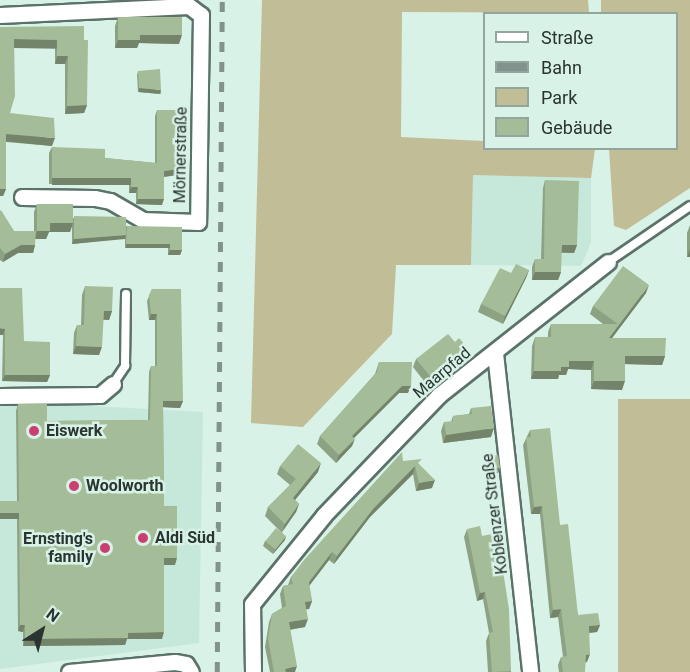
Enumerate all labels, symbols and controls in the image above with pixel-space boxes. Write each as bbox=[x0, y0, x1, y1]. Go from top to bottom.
legend bbox=[483, 12, 678, 150]
text: Straße bbox=[541, 27, 593, 48]
text: Bahn bbox=[541, 57, 582, 78]
text: Park bbox=[541, 87, 577, 108]
street label: Mörnerstraße bbox=[171, 107, 191, 203]
text: Gebäude bbox=[541, 117, 612, 138]
street label: Maarpfad bbox=[409, 343, 475, 403]
place label: Eiswerk bbox=[46, 421, 102, 441]
marker: Eiswerk bbox=[27, 424, 41, 438]
street label: Koblenzer Straße bbox=[478, 453, 512, 575]
place label: Woolworth bbox=[86, 476, 163, 496]
marker: Woolworth bbox=[67, 479, 81, 493]
place label: Aldi Süd bbox=[155, 528, 215, 548]
place label: Ernsting's family bbox=[23, 529, 93, 567]
marker: Aldi Süd bbox=[136, 531, 150, 545]
marker: Ernsting's family bbox=[98, 541, 112, 555]
north arrow bbox=[12, 600, 72, 660]
text: N bbox=[43, 604, 63, 626]

